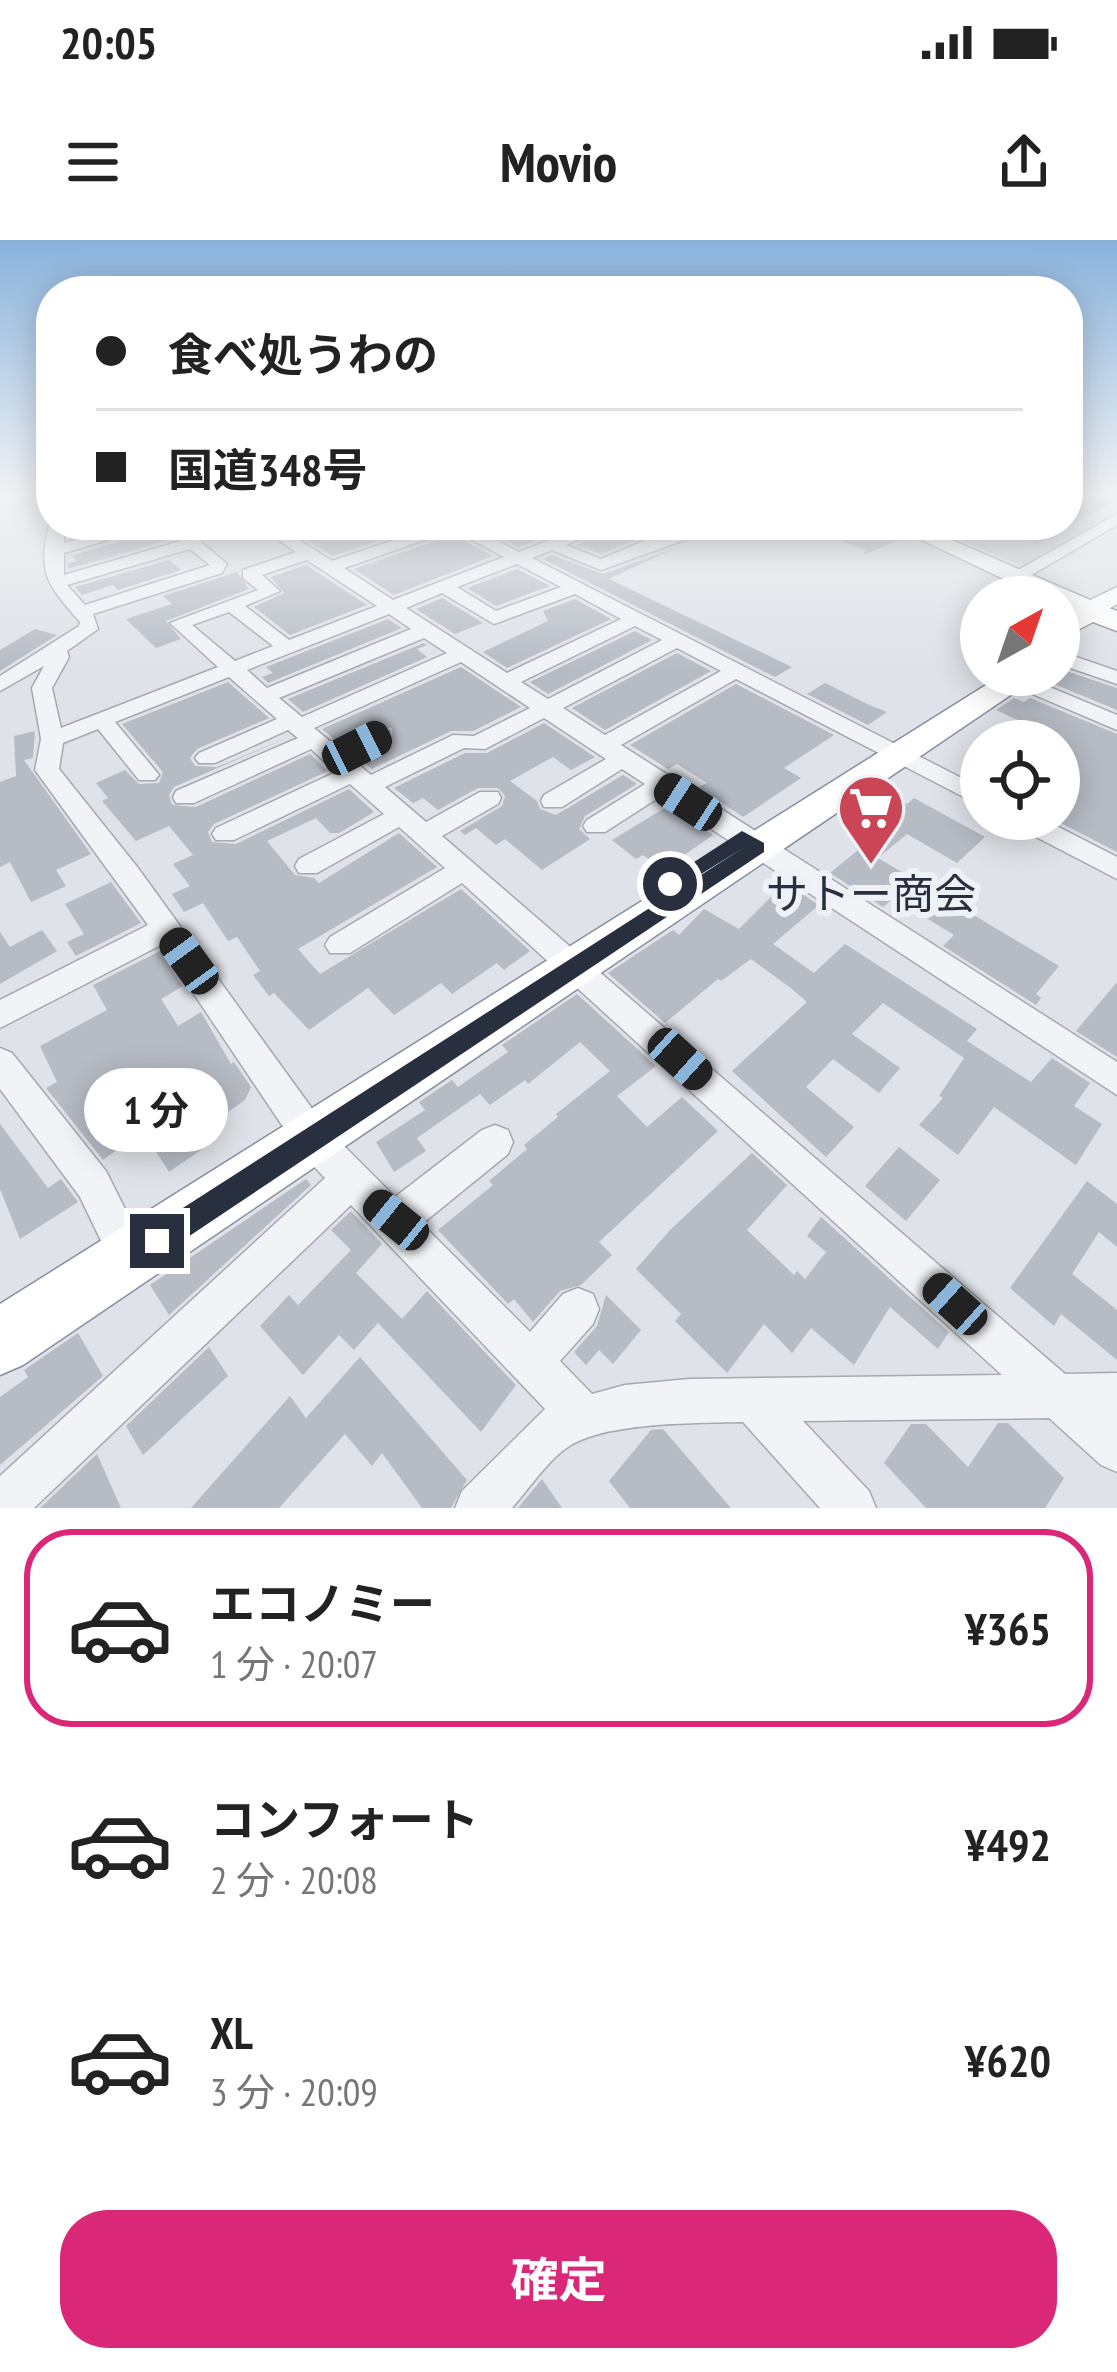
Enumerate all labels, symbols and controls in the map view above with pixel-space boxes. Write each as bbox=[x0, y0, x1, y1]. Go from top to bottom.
text: 20:05 bbox=[60, 13, 157, 71]
text: Movio bbox=[500, 127, 617, 197]
icon: menu bbox=[60, 129, 126, 195]
icon: share bbox=[991, 129, 1057, 195]
text: 食べ処うわの bbox=[168, 325, 438, 383]
text: 国道348号 bbox=[168, 440, 368, 498]
north arrow bbox=[960, 576, 1080, 696]
map controls bbox=[960, 576, 1080, 840]
car bbox=[317, 716, 397, 780]
button: locate bbox=[960, 720, 1080, 840]
car bbox=[648, 767, 728, 837]
supermarket icon: サトー商会 bbox=[836, 773, 906, 867]
route start bbox=[643, 857, 697, 911]
place label: サトー商会 bbox=[766, 866, 976, 921]
car bbox=[153, 921, 225, 1001]
car bbox=[641, 1022, 719, 1096]
callout: 1 分 bbox=[85, 1067, 229, 1151]
text: 1 分 bbox=[123, 1084, 189, 1135]
car bbox=[357, 1183, 435, 1257]
route end bbox=[130, 1214, 184, 1268]
car bbox=[916, 1267, 994, 1341]
icon: car bbox=[66, 1574, 174, 1682]
text: エコノミー bbox=[210, 1574, 435, 1632]
text: ¥365 bbox=[965, 1599, 1051, 1657]
text: 1 分 · 20:07 bbox=[210, 1638, 378, 1689]
icon: car bbox=[66, 1790, 174, 1898]
text: コンフォート bbox=[210, 1790, 479, 1848]
text: ¥492 bbox=[965, 1815, 1051, 1873]
text: 2 分 · 20:08 bbox=[210, 1854, 378, 1905]
text: XL bbox=[210, 2003, 253, 2061]
icon: car bbox=[66, 2006, 174, 2114]
text: ¥620 bbox=[965, 2031, 1051, 2089]
text: 3 分 · 20:09 bbox=[210, 2066, 378, 2117]
button: 確定 bbox=[60, 2210, 1057, 2348]

